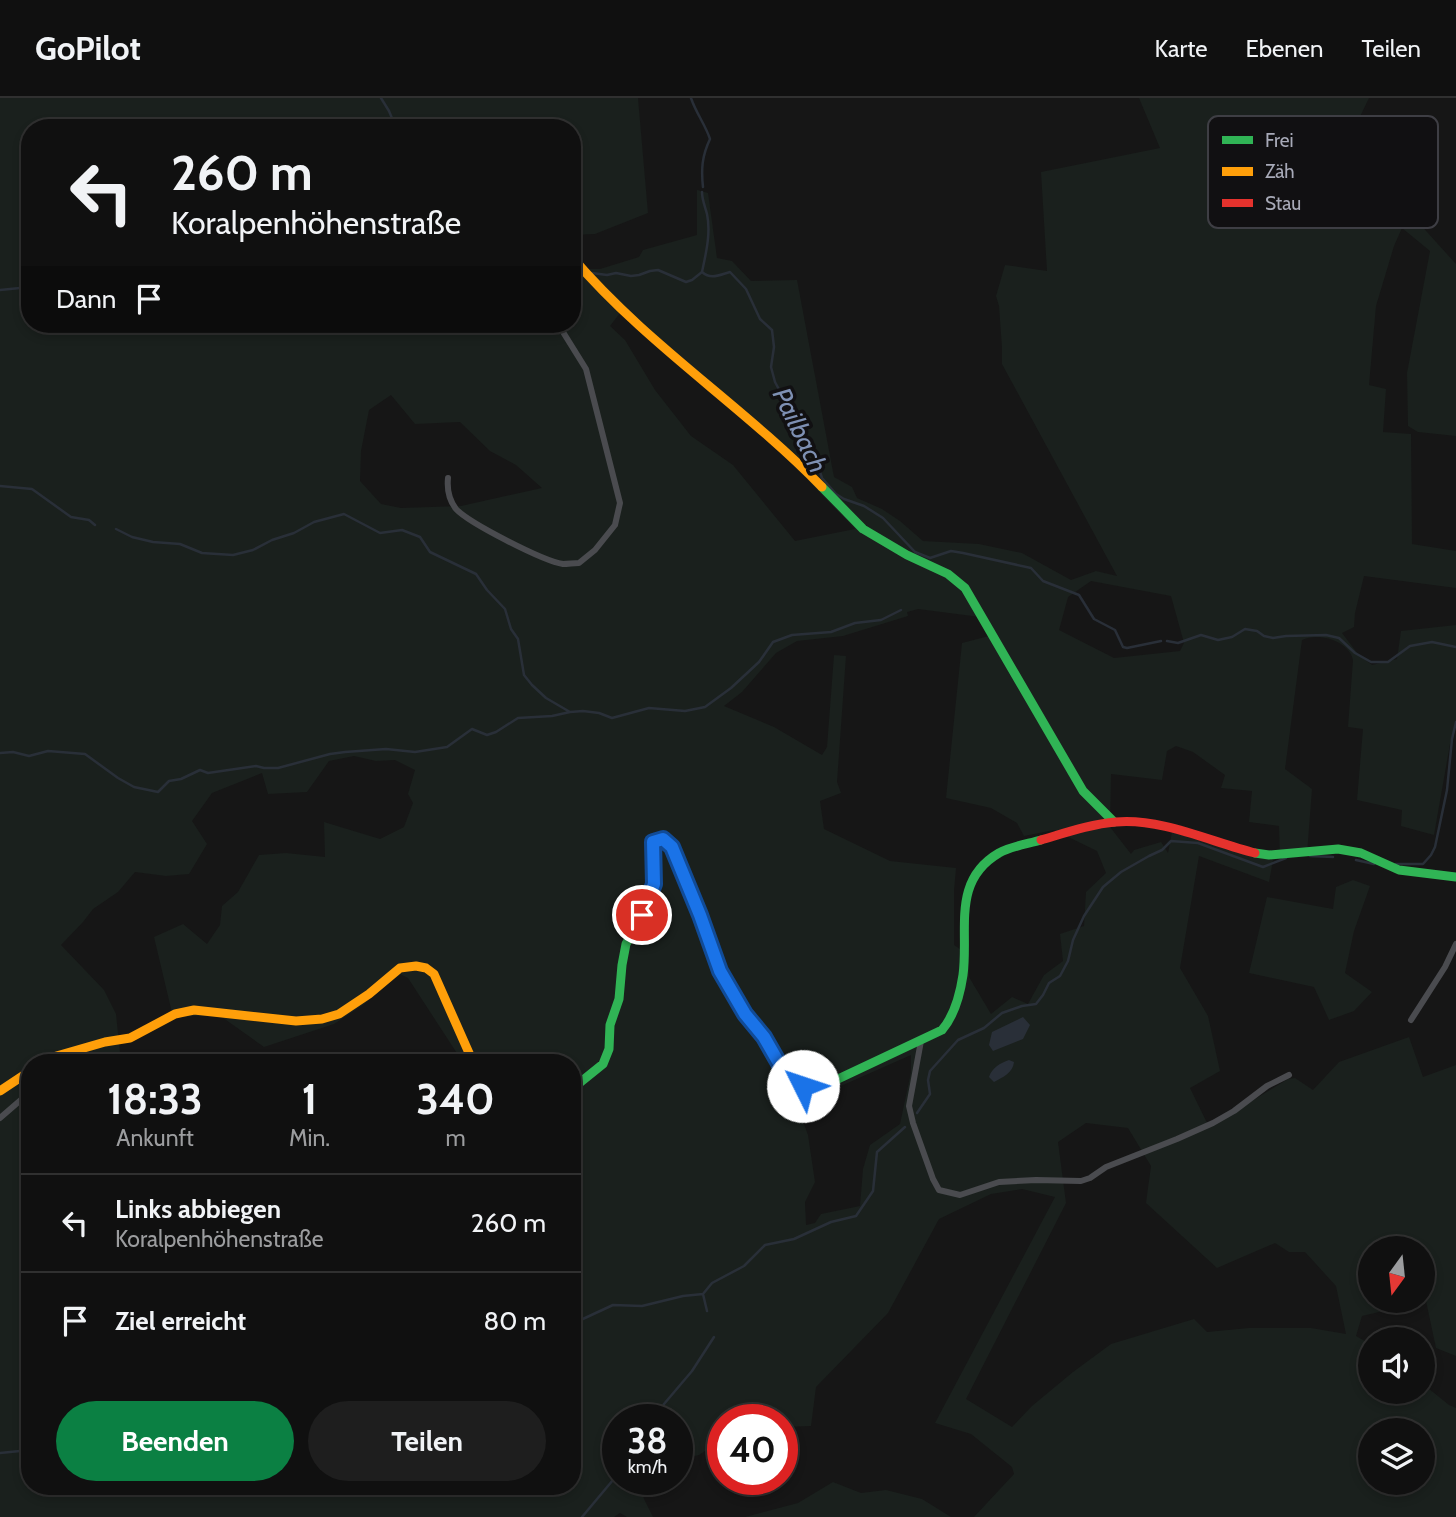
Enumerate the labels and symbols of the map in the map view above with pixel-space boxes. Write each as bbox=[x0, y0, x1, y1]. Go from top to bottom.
legend bbox=[1208, 116, 1438, 228]
text: Frei bbox=[1265, 129, 1294, 152]
text: Zäh bbox=[1265, 160, 1295, 183]
text: Stau bbox=[1265, 192, 1301, 215]
water label: Pailbach bbox=[766, 382, 834, 478]
pin bbox=[612, 885, 672, 945]
position arrow bbox=[766, 1049, 840, 1123]
north arrow bbox=[1358, 1236, 1435, 1312]
speed limit sign: 40 bbox=[707, 1404, 798, 1495]

